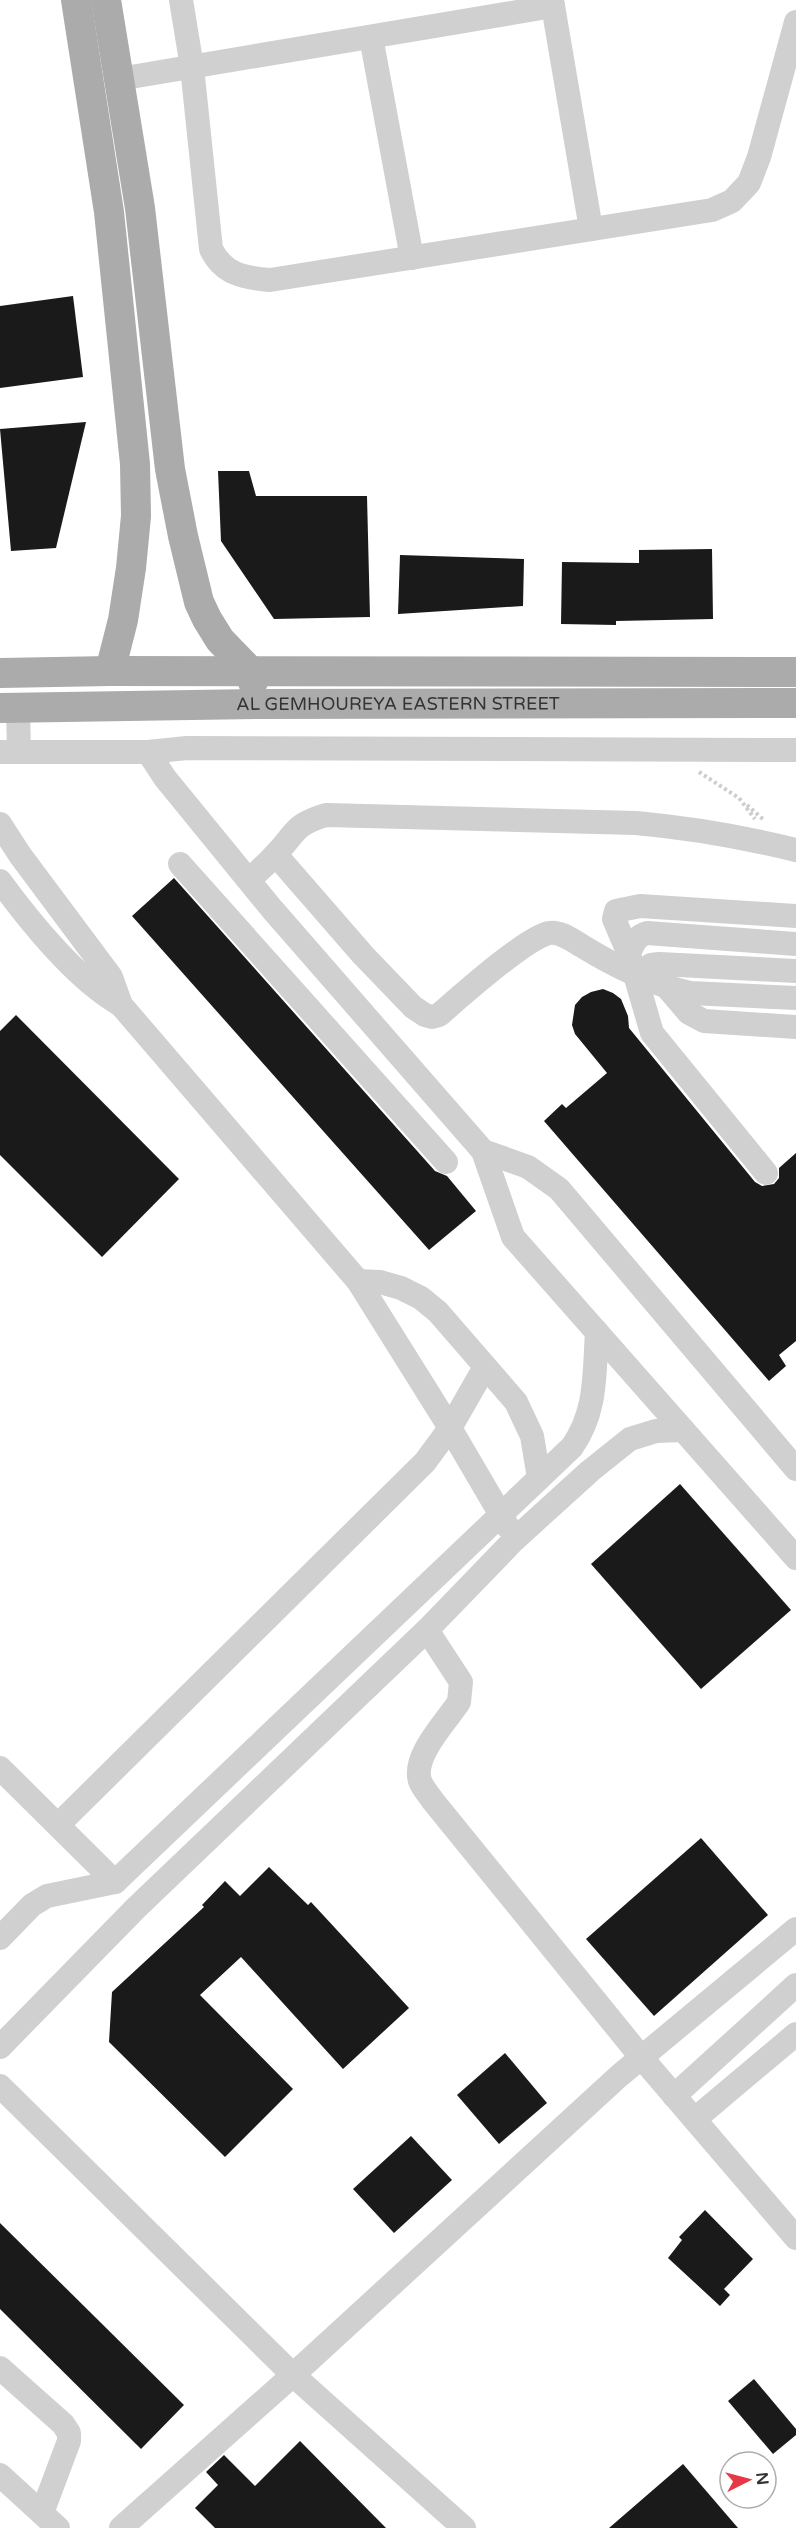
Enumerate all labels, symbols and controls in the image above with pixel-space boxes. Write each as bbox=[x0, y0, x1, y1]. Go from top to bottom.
street label: AL GEMHOUREYA EASTERN STREET bbox=[236, 692, 560, 715]
north arrow bbox=[718, 2450, 778, 2510]
text: N bbox=[751, 2471, 773, 2486]

